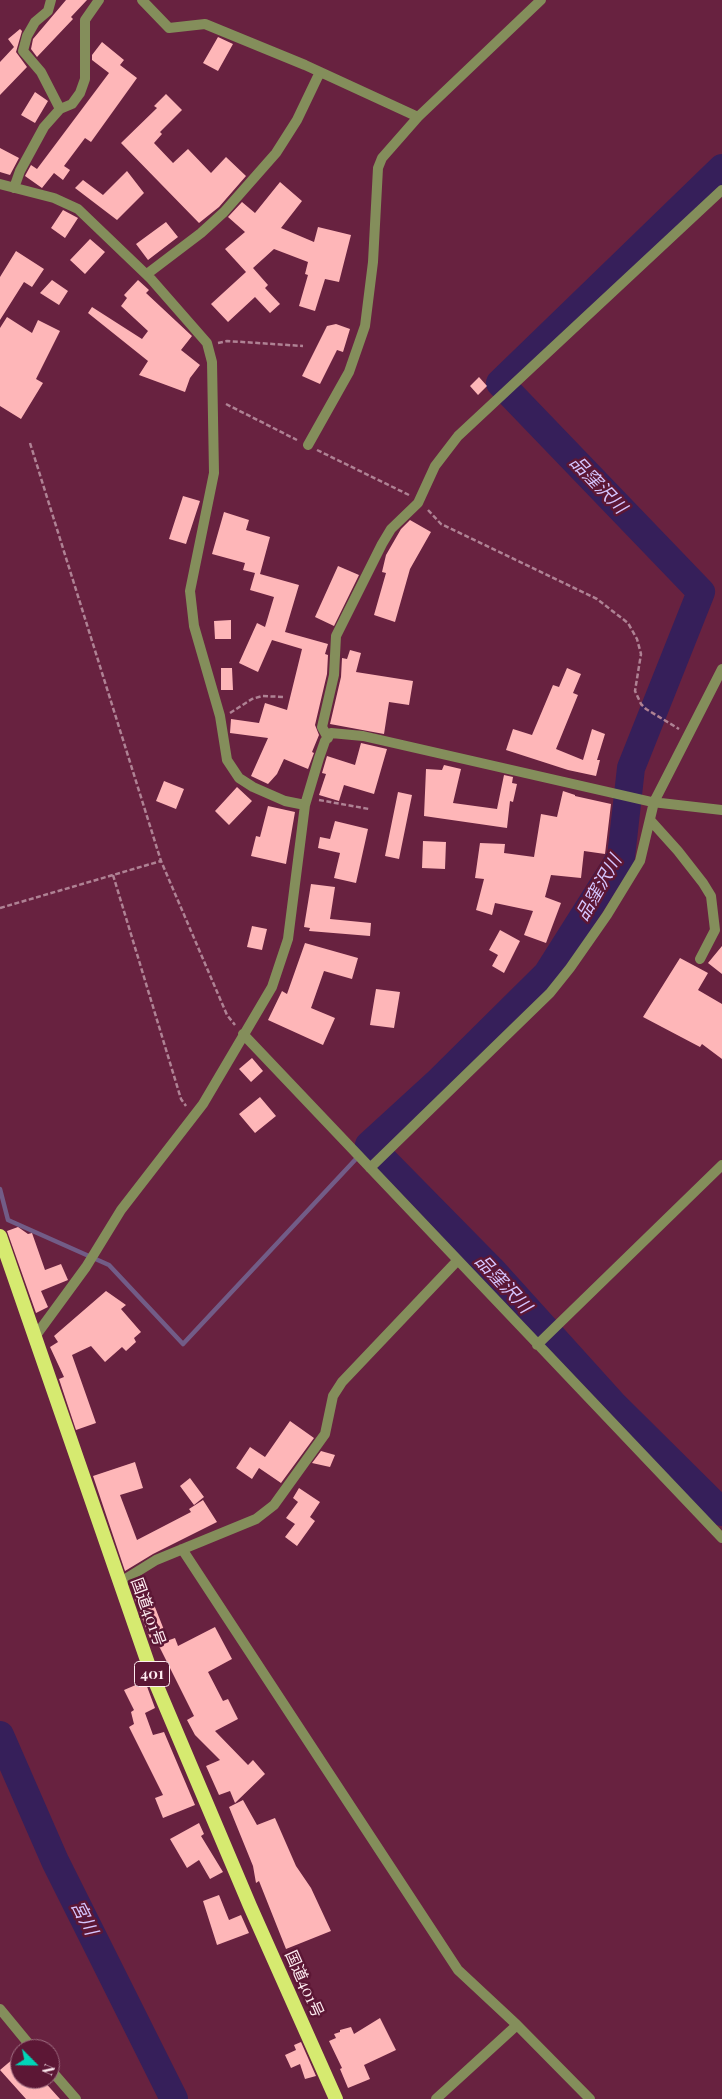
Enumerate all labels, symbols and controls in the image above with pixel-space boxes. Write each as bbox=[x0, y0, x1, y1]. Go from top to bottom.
water label: 品窪沢川 bbox=[565, 452, 631, 518]
water label: 品窪沢川 bbox=[572, 851, 626, 925]
water label: 品窪沢川 bbox=[471, 1250, 535, 1318]
street label: 国道401号 bbox=[127, 1575, 169, 1649]
road number: 401 bbox=[134, 1662, 170, 1686]
water label: 宮川 bbox=[66, 1897, 102, 1939]
street label: 国道401号 bbox=[281, 1947, 327, 2021]
north arrow bbox=[10, 2039, 60, 2089]
text: N bbox=[38, 2061, 59, 2078]

